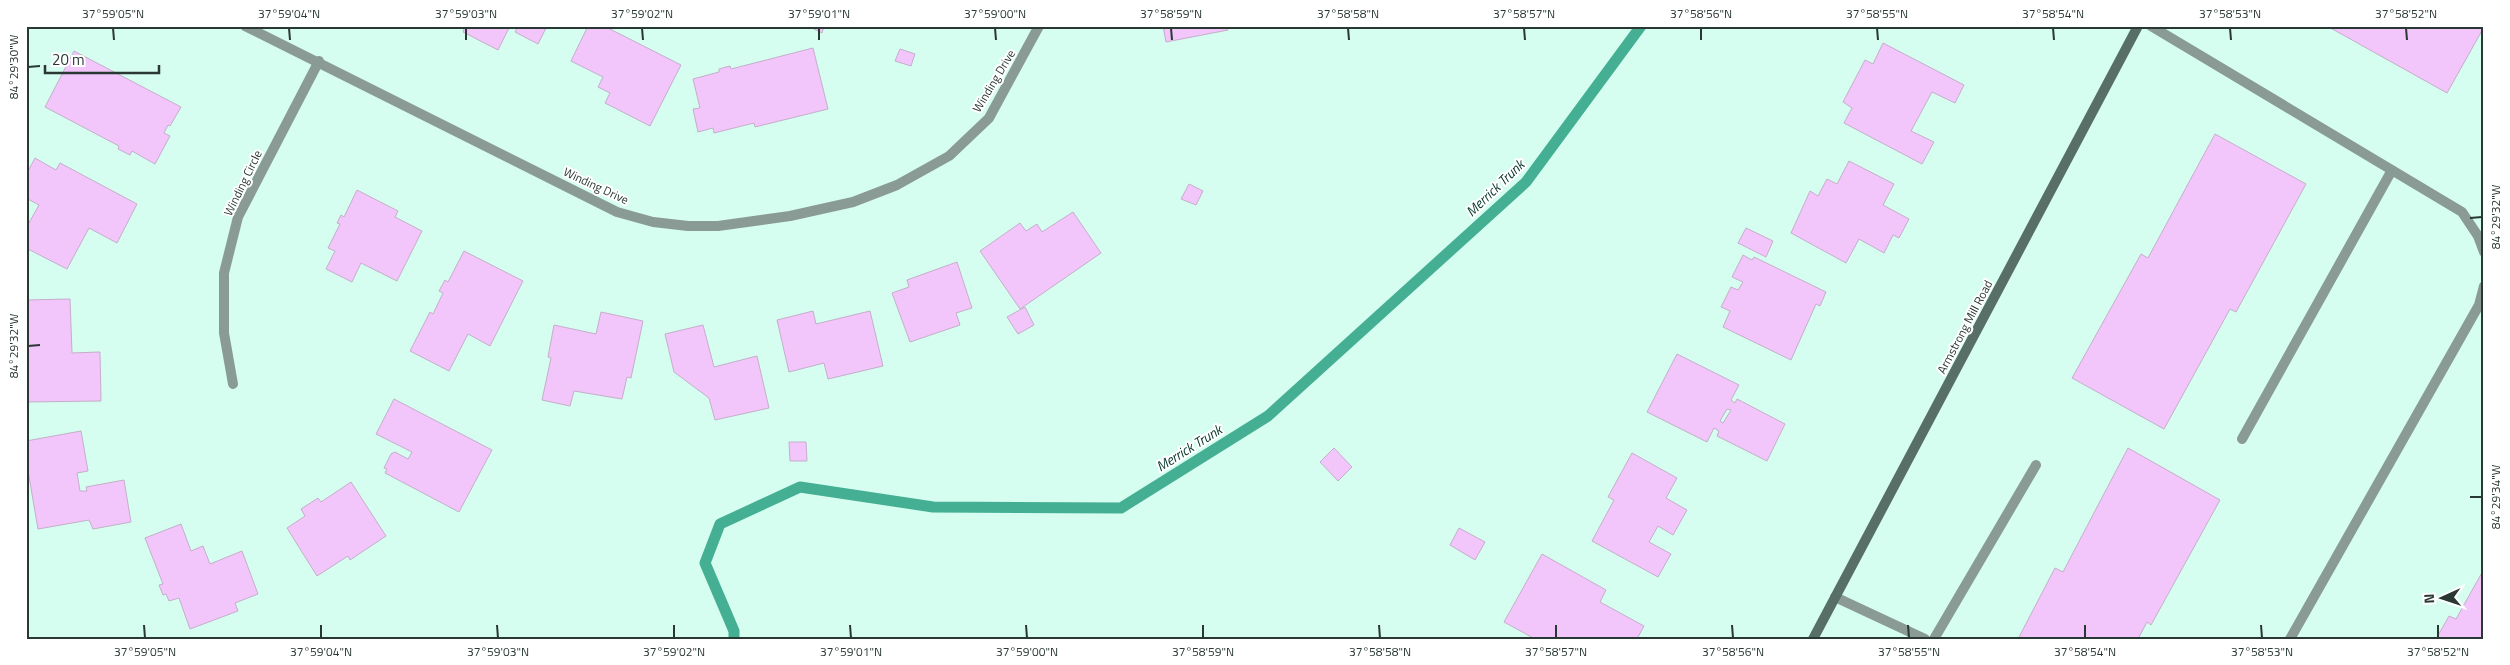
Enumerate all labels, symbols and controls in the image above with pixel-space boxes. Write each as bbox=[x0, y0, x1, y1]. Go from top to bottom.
text: 37°59'05"N bbox=[82, 4, 144, 23]
text: 37°59'04"N bbox=[258, 4, 320, 23]
text: 37°59'03"N bbox=[435, 4, 497, 23]
text: 37°59'02"N bbox=[611, 4, 673, 23]
text: 37°59'01"N bbox=[788, 4, 850, 23]
text: 37°59'00"N bbox=[964, 4, 1026, 23]
text: 37°58'59"N bbox=[1140, 4, 1202, 23]
text: 37°58'58"N bbox=[1317, 4, 1379, 23]
text: 37°58'57"N bbox=[1493, 4, 1555, 23]
text: 37°58'56"N bbox=[1670, 4, 1732, 23]
text: 37°58'55"N bbox=[1846, 4, 1908, 23]
text: 37°58'54"N bbox=[2022, 4, 2084, 23]
text: 37°58'53"N bbox=[2199, 4, 2261, 23]
text: 37°58'52"N bbox=[2375, 4, 2437, 23]
text: 84°29'30"W bbox=[4, 34, 23, 99]
scale bar bbox=[45, 42, 159, 74]
street label: Winding Drive bbox=[967, 46, 1020, 116]
text: 20 m bbox=[52, 48, 85, 71]
street label: Winding Circle bbox=[218, 147, 267, 219]
water label: Merrick Trunk bbox=[1461, 153, 1530, 221]
street label: Winding Drive bbox=[560, 162, 632, 209]
text: 84°29'32"W bbox=[2486, 184, 2505, 249]
street label: Armstrong Mill Road bbox=[1932, 277, 1997, 377]
text: 84°29'32"W bbox=[4, 313, 23, 378]
water label: Merrick Trunk bbox=[1152, 418, 1227, 476]
text: 84°29'34"W bbox=[2486, 464, 2505, 529]
north arrow bbox=[2418, 572, 2468, 622]
text: N bbox=[2418, 593, 2439, 604]
text: 37°59'05"N bbox=[114, 642, 176, 661]
text: 37°59'04"N bbox=[290, 642, 352, 661]
text: 37°59'03"N bbox=[467, 642, 529, 661]
text: 37°59'02"N bbox=[643, 642, 705, 661]
text: 37°59'01"N bbox=[820, 642, 882, 661]
text: 37°59'00"N bbox=[996, 642, 1058, 661]
text: 37°58'59"N bbox=[1172, 642, 1234, 661]
text: 37°58'58"N bbox=[1349, 642, 1411, 661]
text: 37°58'57"N bbox=[1525, 642, 1587, 661]
text: 37°58'56"N bbox=[1702, 642, 1764, 661]
text: 37°58'55"N bbox=[1878, 642, 1940, 661]
text: 37°58'54"N bbox=[2054, 642, 2116, 661]
text: 37°58'53"N bbox=[2231, 642, 2293, 661]
text: 37°58'52"N bbox=[2407, 642, 2469, 661]

